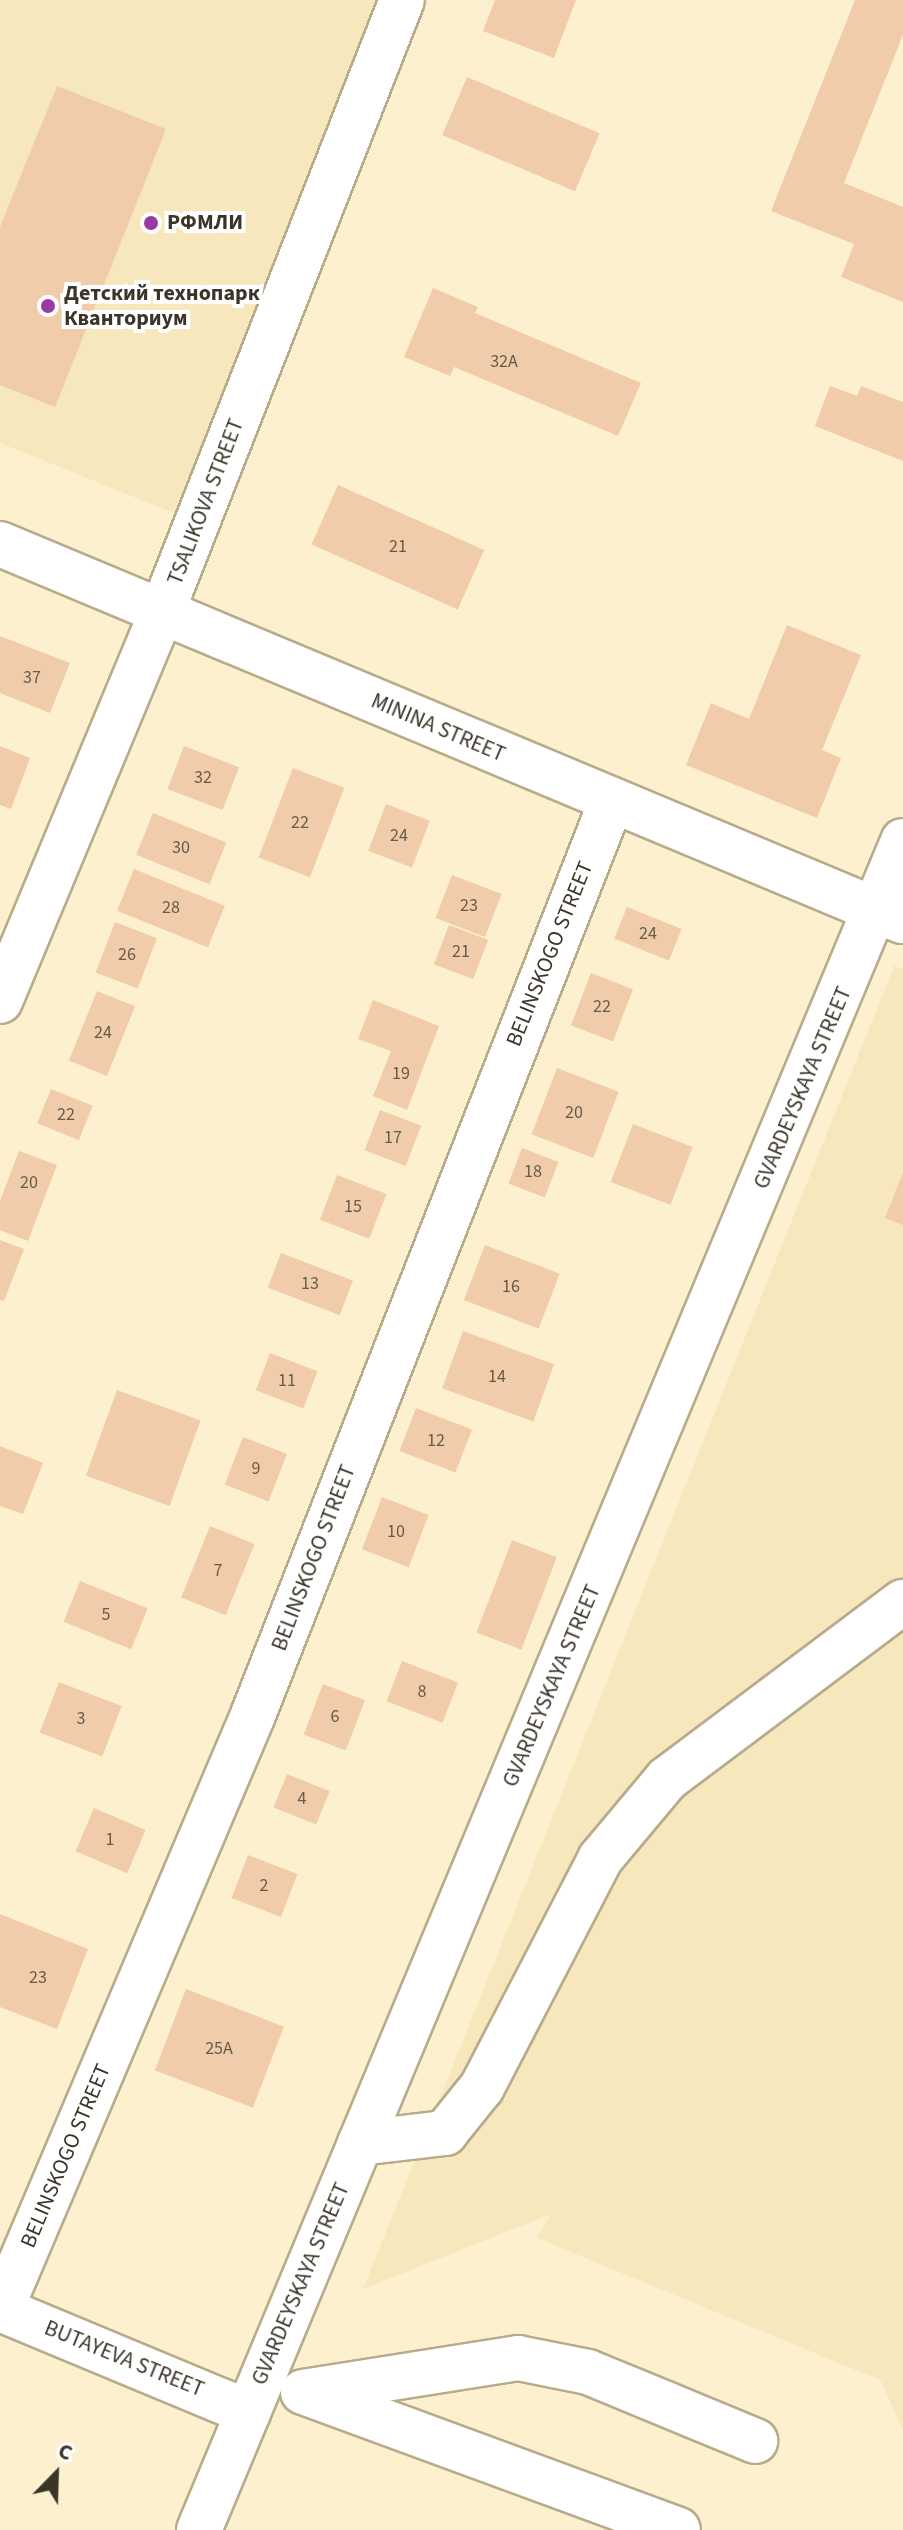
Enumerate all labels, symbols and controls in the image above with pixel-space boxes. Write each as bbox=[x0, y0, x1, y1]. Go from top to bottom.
place label: РФМЛИ bbox=[167, 210, 243, 236]
marker: РФМЛИ bbox=[142, 214, 160, 232]
place label: Детский технопарк Кванториум bbox=[64, 280, 260, 332]
marker: Детский технопарк Кванториум bbox=[39, 297, 57, 315]
house number: 32А bbox=[490, 351, 518, 373]
street label: TSALIKOVA STREET bbox=[162, 415, 250, 589]
house number: 21 bbox=[389, 536, 407, 558]
house number: 37 bbox=[23, 667, 41, 689]
street label: MININA STREET bbox=[367, 688, 509, 768]
house number: 32 bbox=[194, 767, 212, 789]
house number: 22 bbox=[291, 812, 309, 834]
house number: 24 bbox=[390, 825, 408, 847]
house number: 30 bbox=[172, 837, 190, 859]
street label: BELINSKOGO STREET bbox=[501, 858, 599, 1050]
house number: 23 bbox=[460, 895, 478, 917]
house number: 28 bbox=[162, 897, 180, 919]
house number: 24 bbox=[639, 923, 657, 945]
house number: 21 bbox=[452, 941, 470, 963]
house number: 26 bbox=[118, 944, 136, 966]
street label: GVARDEYSKAYA STREET bbox=[748, 983, 858, 1193]
house number: 22 bbox=[593, 996, 611, 1018]
house number: 24 bbox=[94, 1022, 112, 1044]
house number: 19 bbox=[392, 1063, 410, 1085]
house number: 20 bbox=[565, 1102, 583, 1124]
house number: 22 bbox=[57, 1104, 75, 1126]
house number: 17 bbox=[384, 1127, 402, 1149]
house number: 18 bbox=[524, 1161, 542, 1183]
house number: 20 bbox=[20, 1172, 38, 1194]
house number: 15 bbox=[344, 1196, 362, 1218]
house number: 13 bbox=[301, 1273, 319, 1295]
house number: 16 bbox=[502, 1276, 520, 1298]
house number: 14 bbox=[488, 1366, 506, 1388]
house number: 11 bbox=[278, 1370, 296, 1392]
house number: 12 bbox=[427, 1430, 445, 1452]
house number: 9 bbox=[252, 1458, 260, 1480]
street label: BELINSKOGO STREET bbox=[266, 1461, 362, 1655]
house number: 10 bbox=[387, 1521, 405, 1543]
house number: 7 bbox=[214, 1560, 222, 1582]
street label: GVARDEYSKAYA STREET bbox=[497, 1581, 607, 1791]
house number: 5 bbox=[102, 1604, 110, 1626]
house number: 8 bbox=[418, 1681, 426, 1703]
house number: 6 bbox=[331, 1706, 339, 1728]
house number: 3 bbox=[77, 1708, 85, 1730]
house number: 4 bbox=[298, 1788, 306, 1810]
house number: 1 bbox=[106, 1829, 114, 1851]
house number: 2 bbox=[260, 1875, 268, 1897]
house number: 23 bbox=[29, 1967, 47, 1989]
house number: 25А bbox=[205, 2038, 233, 2060]
street label: BELINSKOGO STREET bbox=[15, 2060, 117, 2252]
street label: GVARDEYSKAYA STREET bbox=[246, 2179, 356, 2389]
street label: BUTAYEVA STREET bbox=[40, 2315, 208, 2403]
north arrow bbox=[16, 2434, 96, 2514]
text: С bbox=[53, 2435, 78, 2469]

